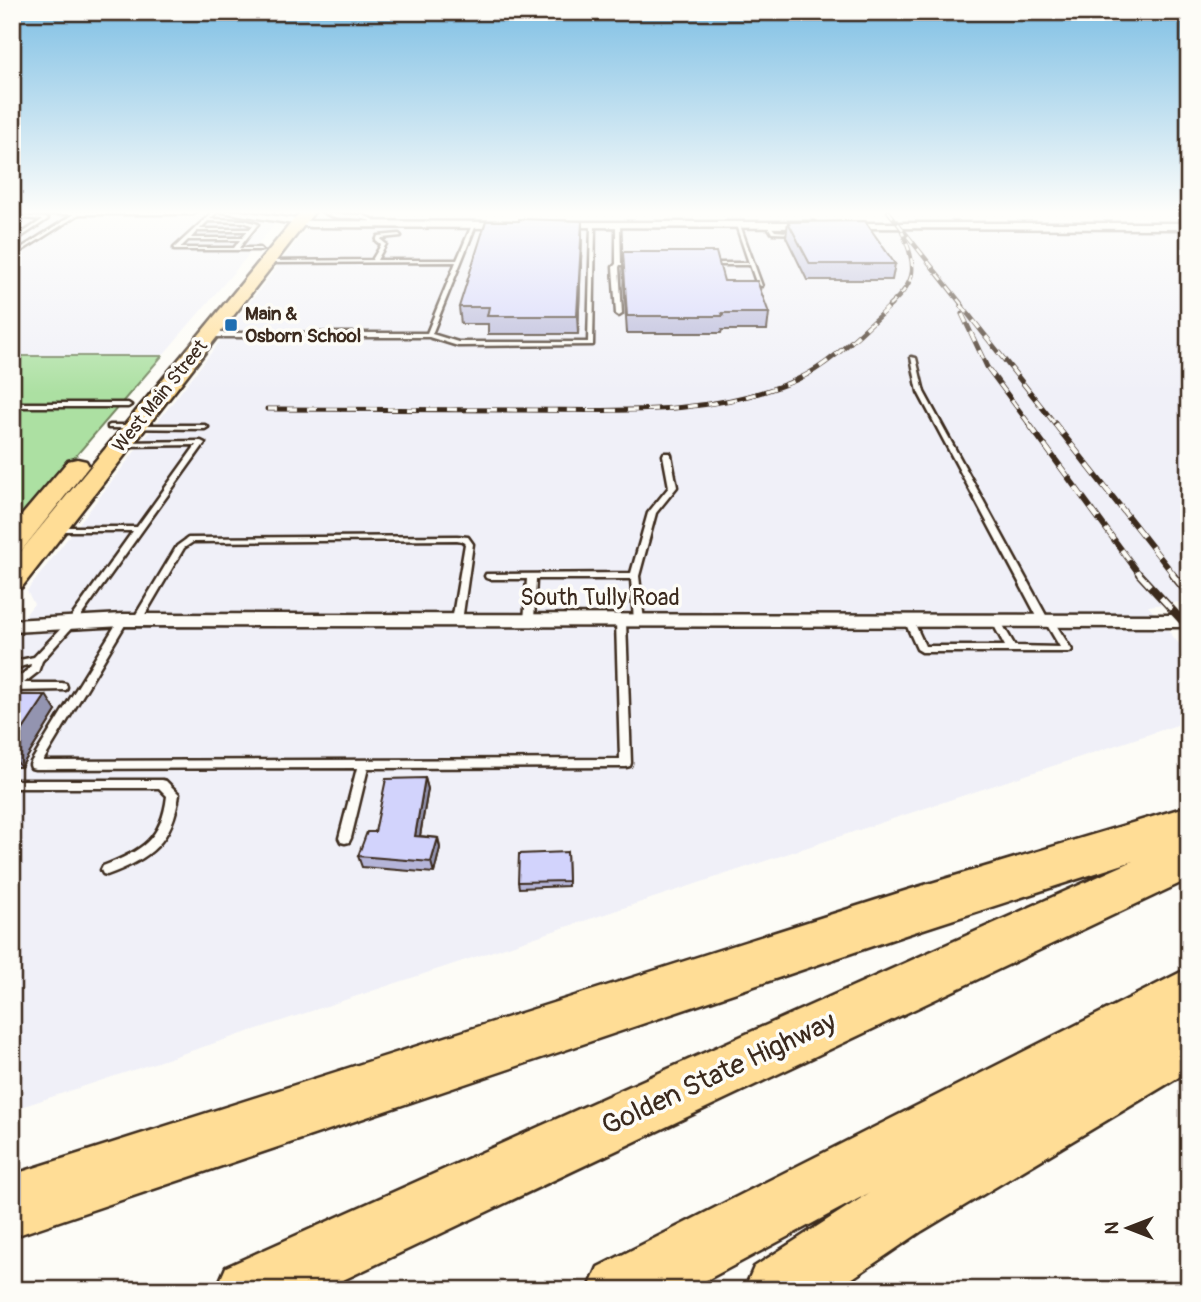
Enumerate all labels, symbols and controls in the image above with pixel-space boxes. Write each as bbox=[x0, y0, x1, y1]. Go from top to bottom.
place label: Main & Osborn School bbox=[245, 302, 361, 348]
marker: Main & Osborn School bbox=[223, 317, 239, 333]
street label: West Main Street bbox=[107, 335, 213, 457]
street label: South Tully Road bbox=[520, 583, 680, 612]
street label: Golden State Highway bbox=[596, 1004, 842, 1144]
north arrow bbox=[1092, 1194, 1162, 1264]
text: N bbox=[1100, 1221, 1124, 1234]

